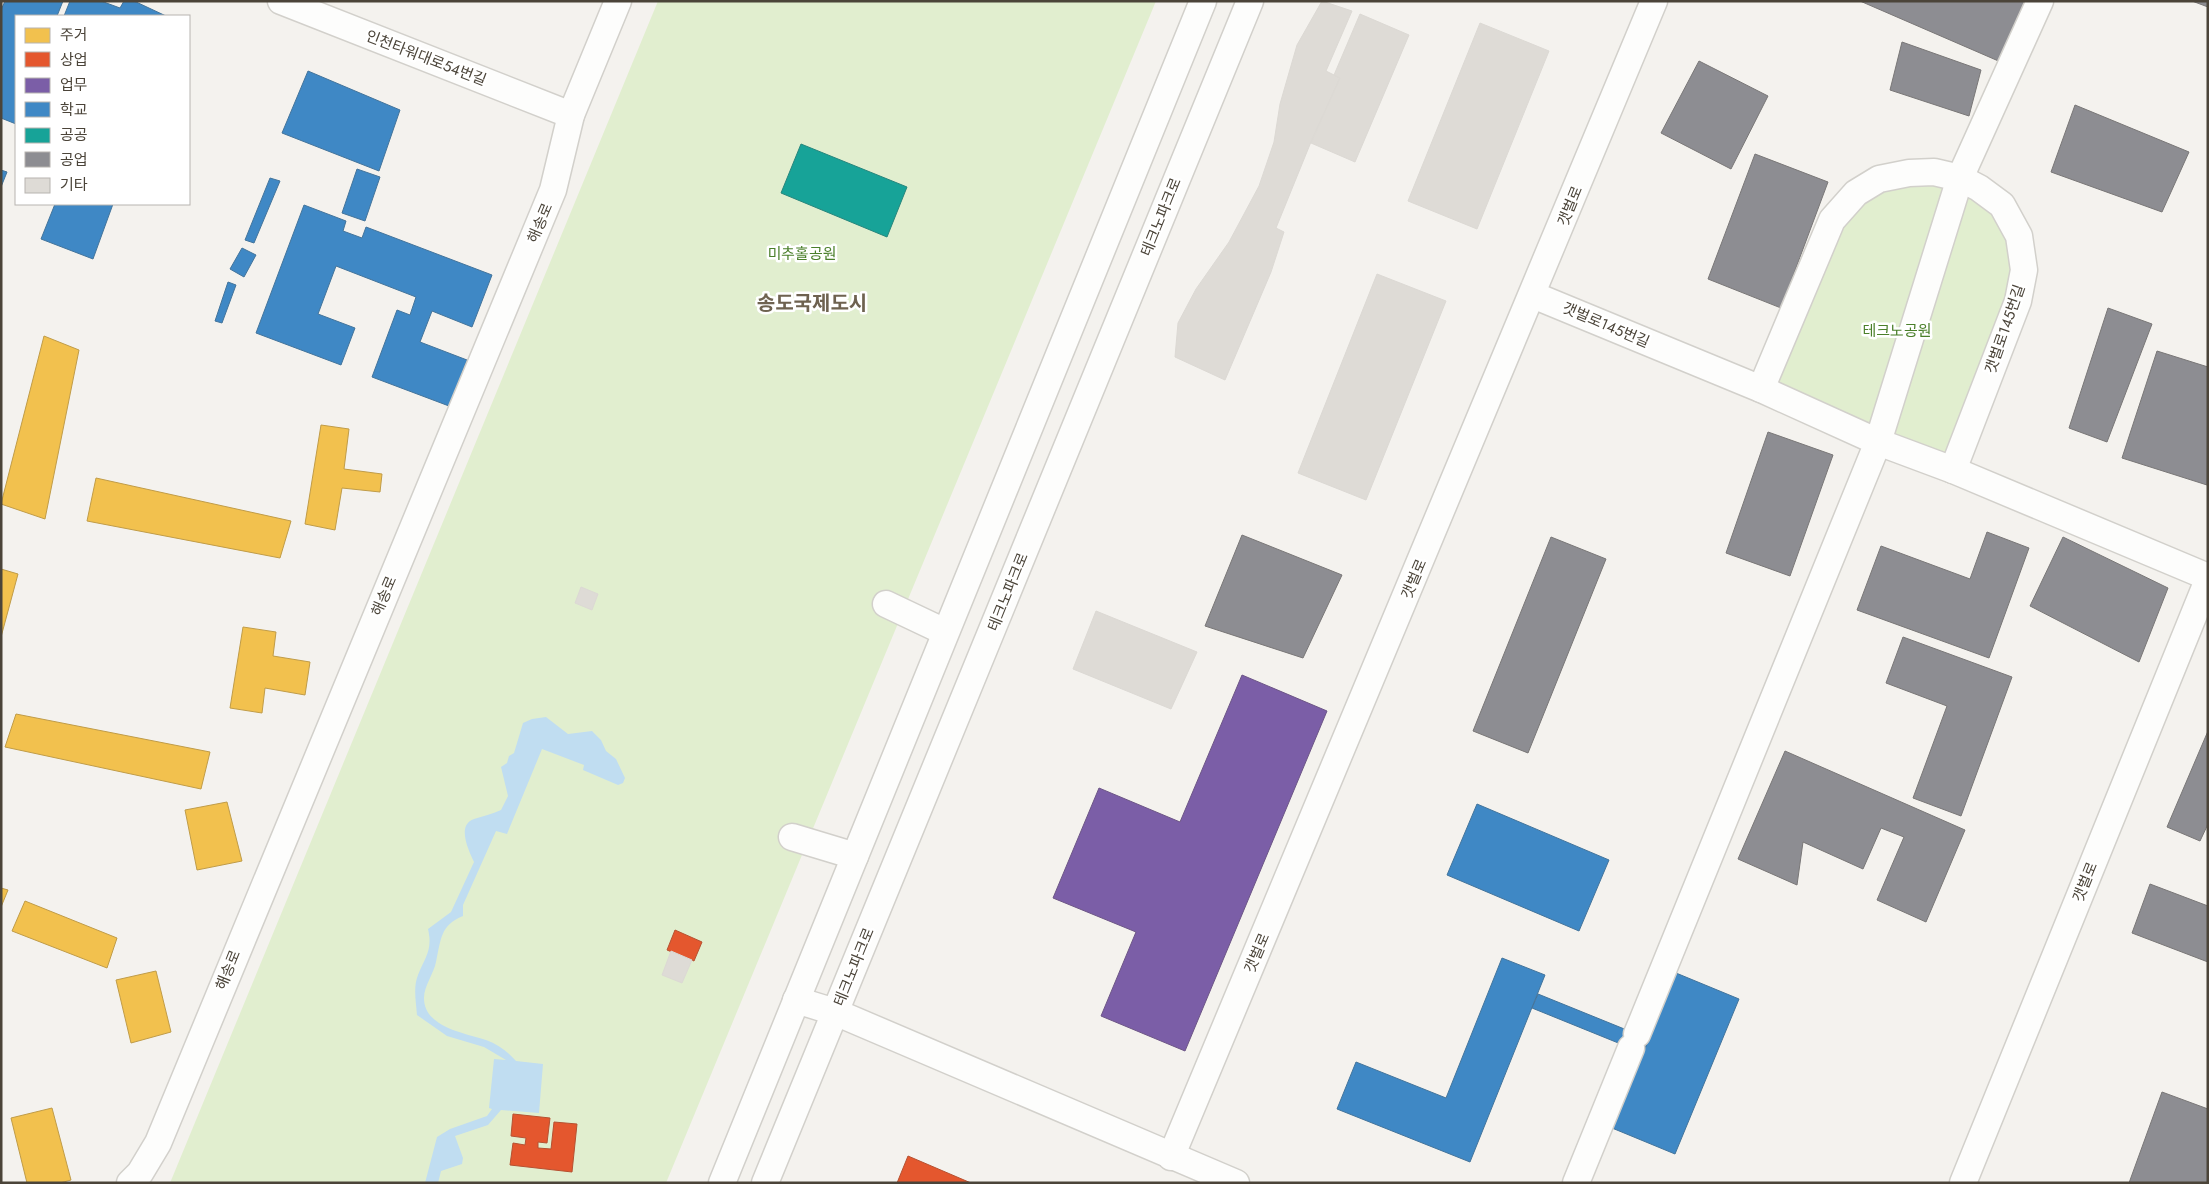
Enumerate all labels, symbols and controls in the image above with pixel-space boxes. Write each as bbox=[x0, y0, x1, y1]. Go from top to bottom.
legend bbox=[15, 15, 190, 205]
text: 주거 bbox=[60, 24, 88, 46]
street label: 인천타워대로54번길 bbox=[362, 25, 490, 91]
text: 상업 bbox=[60, 49, 88, 71]
text: 업무 bbox=[60, 74, 88, 96]
text: 학교 bbox=[60, 99, 88, 121]
text: 공공 bbox=[60, 124, 88, 146]
text: 공업 bbox=[60, 149, 88, 171]
text: 기타 bbox=[60, 174, 88, 196]
street label: 테크노파크로 bbox=[1135, 174, 1187, 260]
street label: 갯벌로 bbox=[1552, 183, 1588, 229]
street label: 해송로 bbox=[522, 200, 558, 246]
park label: 미추홀공원 bbox=[767, 243, 837, 265]
street label: 갯벌로145번길 bbox=[1979, 281, 2031, 377]
district label: 송도국제도시 bbox=[757, 289, 867, 318]
street label: 갯벌로145번길 bbox=[1559, 297, 1653, 353]
park label: 테크노공원 bbox=[1862, 320, 1932, 342]
street label: 테크노파크로 bbox=[982, 549, 1034, 635]
street label: 갯벌로 bbox=[1396, 556, 1432, 602]
street label: 해송로 bbox=[366, 573, 402, 619]
street label: 갯벌로 bbox=[2067, 859, 2103, 905]
street label: 테크노파크로 bbox=[828, 924, 880, 1010]
street label: 갯벌로 bbox=[1239, 930, 1275, 976]
street label: 해송로 bbox=[210, 947, 246, 993]

